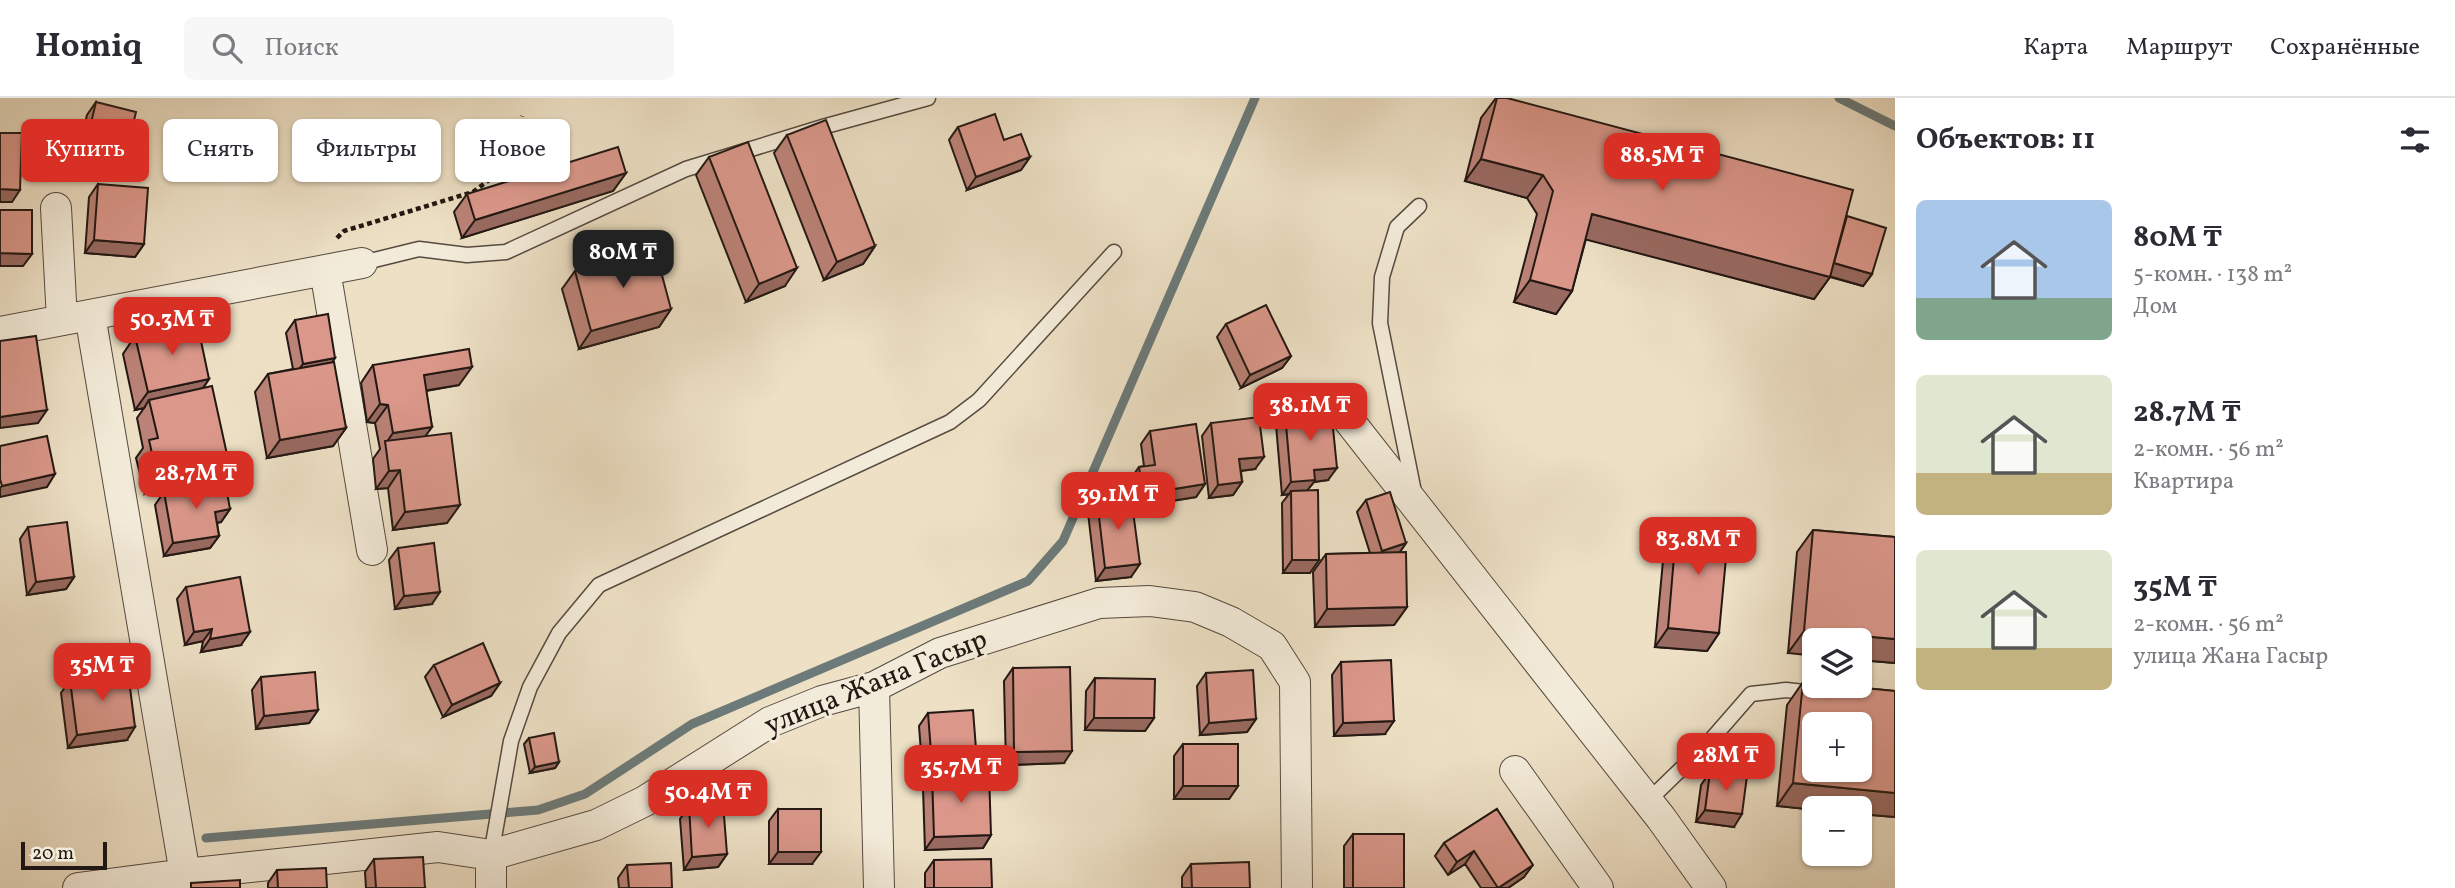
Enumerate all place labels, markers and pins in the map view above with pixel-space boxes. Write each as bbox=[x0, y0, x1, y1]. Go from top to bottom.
pin: 88.5M ₸ bbox=[1597, 134, 1727, 193]
pin: 80M ₸ bbox=[574, 230, 672, 290]
pin: 50.3M ₸ bbox=[107, 298, 237, 357]
pin: 38.1M ₸ bbox=[1245, 384, 1375, 443]
pin: 28.7M ₸ bbox=[131, 452, 261, 511]
pin: 39.1M ₸ bbox=[1053, 472, 1183, 532]
pin: 83.8M ₸ bbox=[1633, 518, 1763, 577]
pin: 35M ₸ bbox=[53, 644, 151, 703]
pin: 28M ₸ bbox=[1677, 734, 1775, 793]
pin: 35.7M ₸ bbox=[896, 746, 1026, 805]
pin: 50.4M ₸ bbox=[643, 770, 773, 830]

